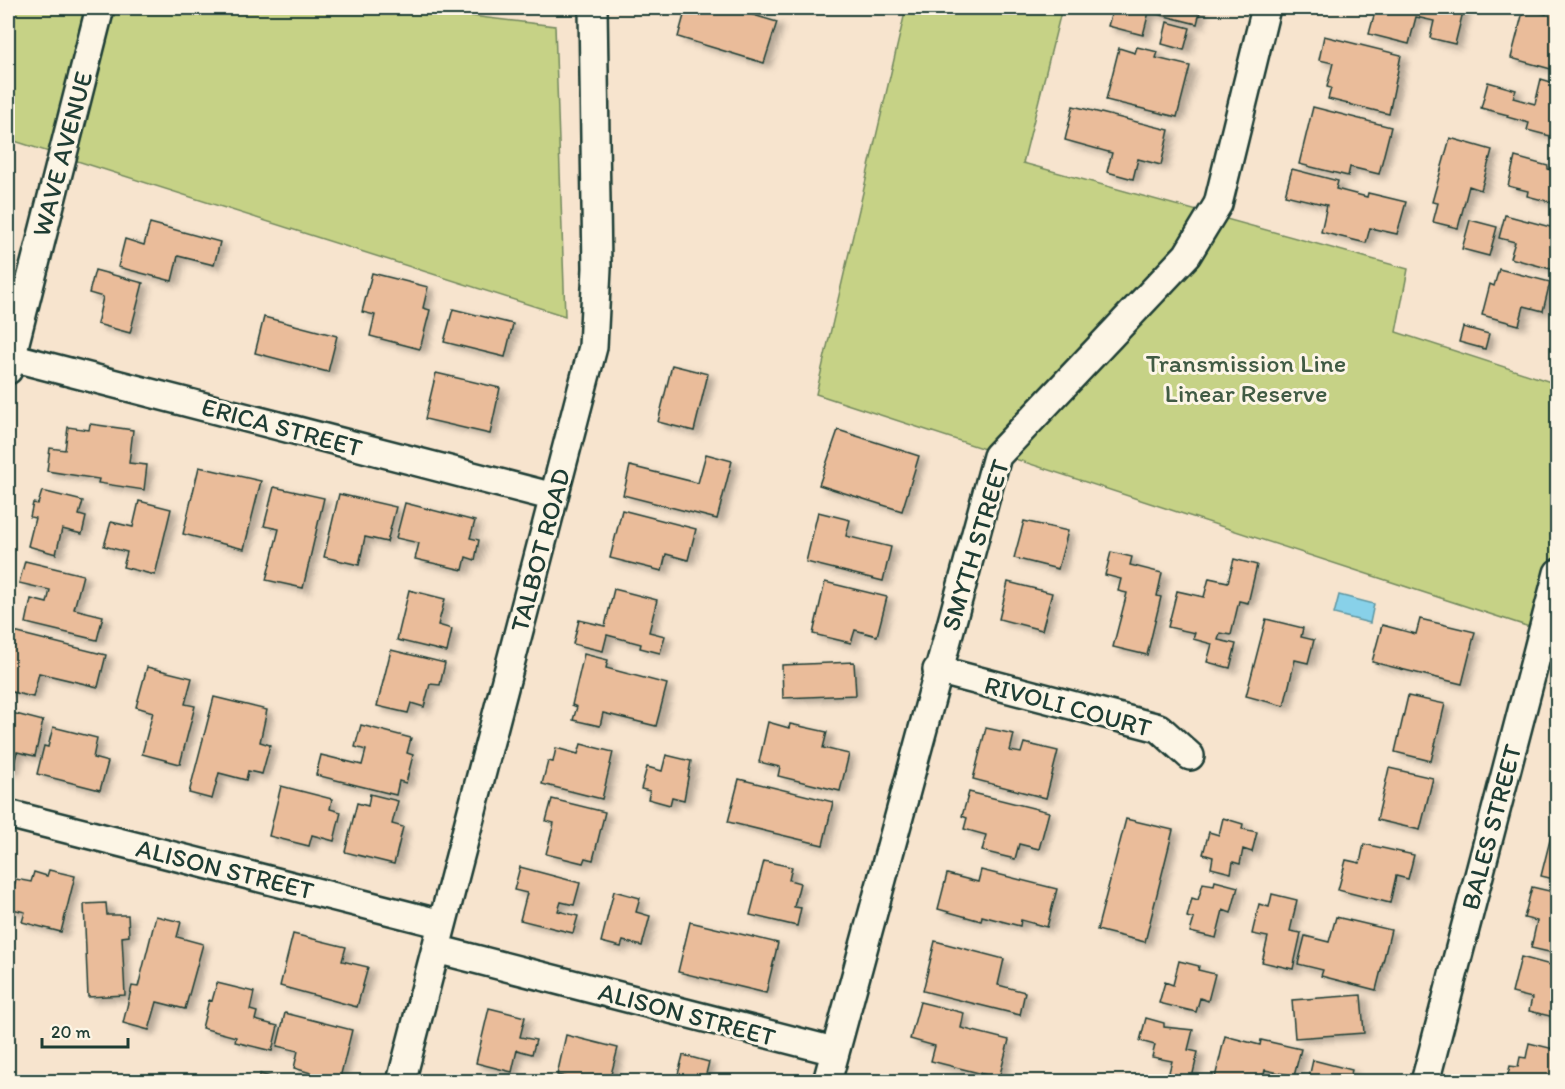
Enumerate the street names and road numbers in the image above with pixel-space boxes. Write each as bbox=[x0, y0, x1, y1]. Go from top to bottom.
street label: WAVE AVENUE bbox=[25, 68, 99, 240]
street label: ERICA STREET bbox=[198, 390, 366, 464]
street label: SMYTH STREET bbox=[934, 455, 1016, 635]
street label: TALBOT ROAD bbox=[503, 465, 577, 635]
street label: RIVOLI COURT bbox=[981, 668, 1155, 744]
street label: BALES STREET bbox=[1454, 740, 1529, 913]
street label: ALISON STREET bbox=[133, 831, 318, 907]
street label: ALISON STREET bbox=[595, 975, 779, 1053]

